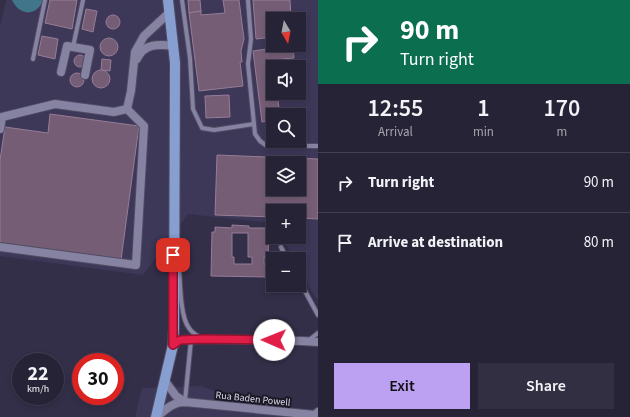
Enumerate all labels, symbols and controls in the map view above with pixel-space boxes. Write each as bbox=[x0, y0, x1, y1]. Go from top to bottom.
text: 90 m bbox=[400, 10, 459, 50]
north arrow bbox=[266, 12, 306, 52]
map controls bbox=[266, 12, 306, 292]
icon: right bbox=[334, 16, 386, 68]
text: Turn right bbox=[400, 47, 474, 72]
button: sound bbox=[266, 60, 306, 100]
text: 12:55 bbox=[368, 91, 423, 126]
text: 1 bbox=[477, 91, 490, 126]
text: 170 bbox=[544, 91, 580, 126]
button: search bbox=[266, 108, 306, 148]
text: Arrival bbox=[378, 123, 413, 141]
text: min bbox=[473, 123, 494, 141]
text: m bbox=[557, 123, 567, 141]
button: layers bbox=[266, 156, 306, 196]
icon: right bbox=[334, 172, 356, 194]
text: Turn right bbox=[368, 172, 434, 193]
text: 90 m bbox=[584, 172, 614, 193]
button: + bbox=[266, 204, 306, 244]
icon: arrive bbox=[334, 232, 356, 254]
text: Arrive at destination bbox=[368, 232, 503, 253]
text: 80 m bbox=[584, 232, 614, 253]
pin bbox=[156, 238, 190, 272]
icon: arrive bbox=[162, 244, 184, 266]
button: − bbox=[266, 252, 306, 292]
position arrow bbox=[253, 319, 295, 361]
speed limit sign: 30 bbox=[72, 353, 124, 405]
text: 22 bbox=[27, 360, 49, 388]
button: Exit bbox=[334, 363, 470, 409]
button: Share bbox=[478, 363, 614, 409]
text: km/h bbox=[27, 382, 49, 396]
street label: Rua Baden Powell bbox=[215, 388, 292, 410]

